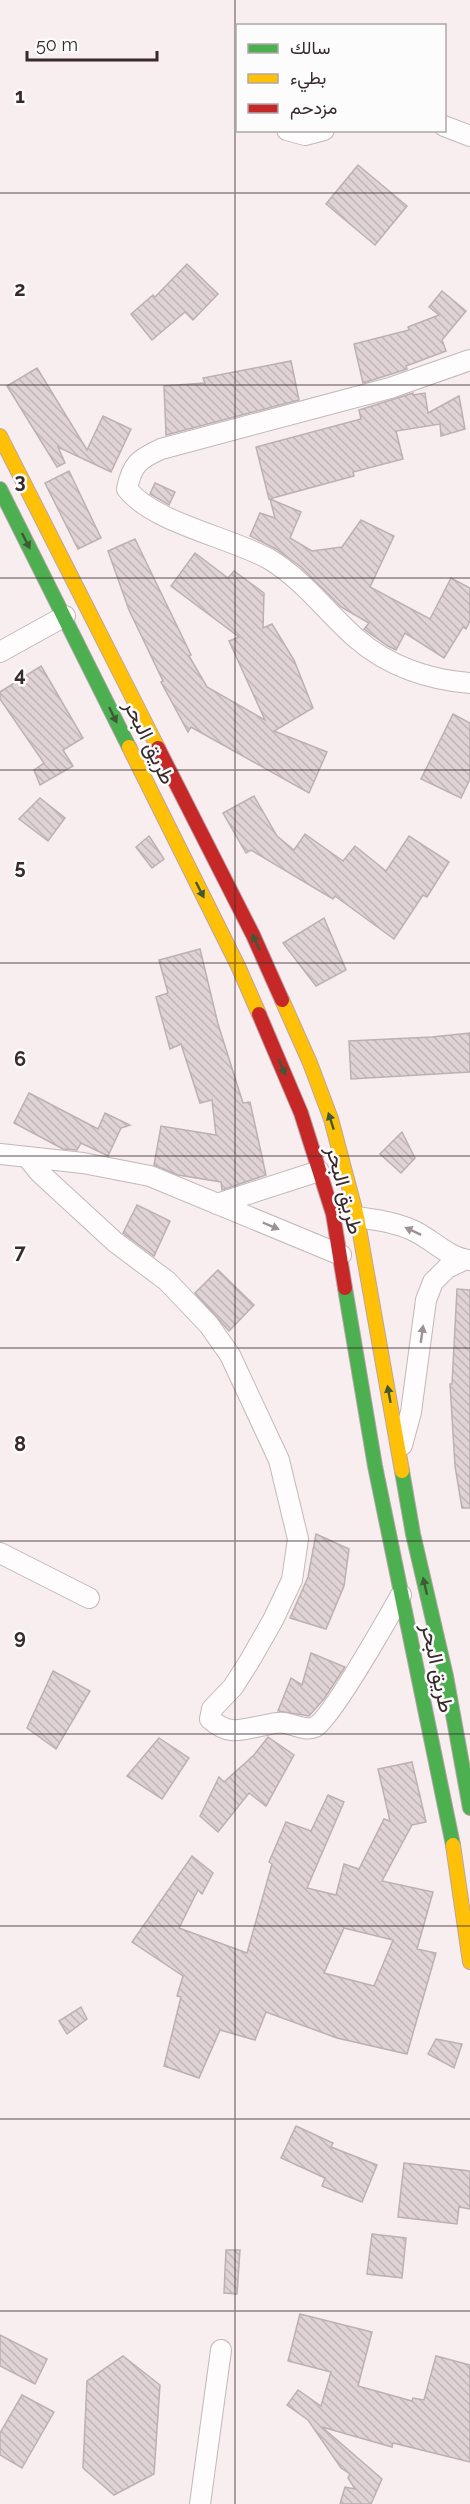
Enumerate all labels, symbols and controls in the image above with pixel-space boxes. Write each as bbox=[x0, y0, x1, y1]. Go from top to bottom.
scale bar bbox=[27, 24, 158, 62]
legend bbox=[236, 24, 446, 132]
text: 50 m bbox=[36, 34, 78, 55]
text: سالك bbox=[290, 37, 330, 58]
text: بطيء bbox=[290, 67, 326, 93]
text: 1 bbox=[15, 84, 25, 108]
text: مزدحم bbox=[290, 97, 337, 120]
text: 2 bbox=[14, 277, 26, 301]
text: 3 bbox=[14, 469, 26, 493]
one-way arrow bbox=[21, 532, 31, 550]
text: 4 bbox=[14, 662, 26, 686]
street label: طريق البحر bbox=[118, 695, 181, 789]
one-way arrow bbox=[109, 707, 118, 724]
text: 5 bbox=[14, 855, 26, 879]
one-way arrow bbox=[195, 882, 205, 899]
one-way arrow bbox=[252, 933, 261, 950]
text: 6 bbox=[14, 1047, 26, 1071]
one-way arrow bbox=[277, 1058, 287, 1076]
one-way arrow bbox=[326, 1112, 335, 1130]
street label: طريق البحر bbox=[320, 1142, 369, 1237]
one-way arrow bbox=[262, 1221, 280, 1231]
one-way arrow bbox=[405, 1227, 422, 1236]
text: 7 bbox=[14, 1240, 26, 1264]
one-way arrow bbox=[417, 1324, 426, 1343]
one-way arrow bbox=[384, 1384, 393, 1403]
text: 8 bbox=[14, 1432, 26, 1456]
one-way arrow bbox=[420, 1576, 429, 1595]
street label: طريق البحر bbox=[415, 1620, 460, 1715]
text: 9 bbox=[14, 1625, 26, 1649]

